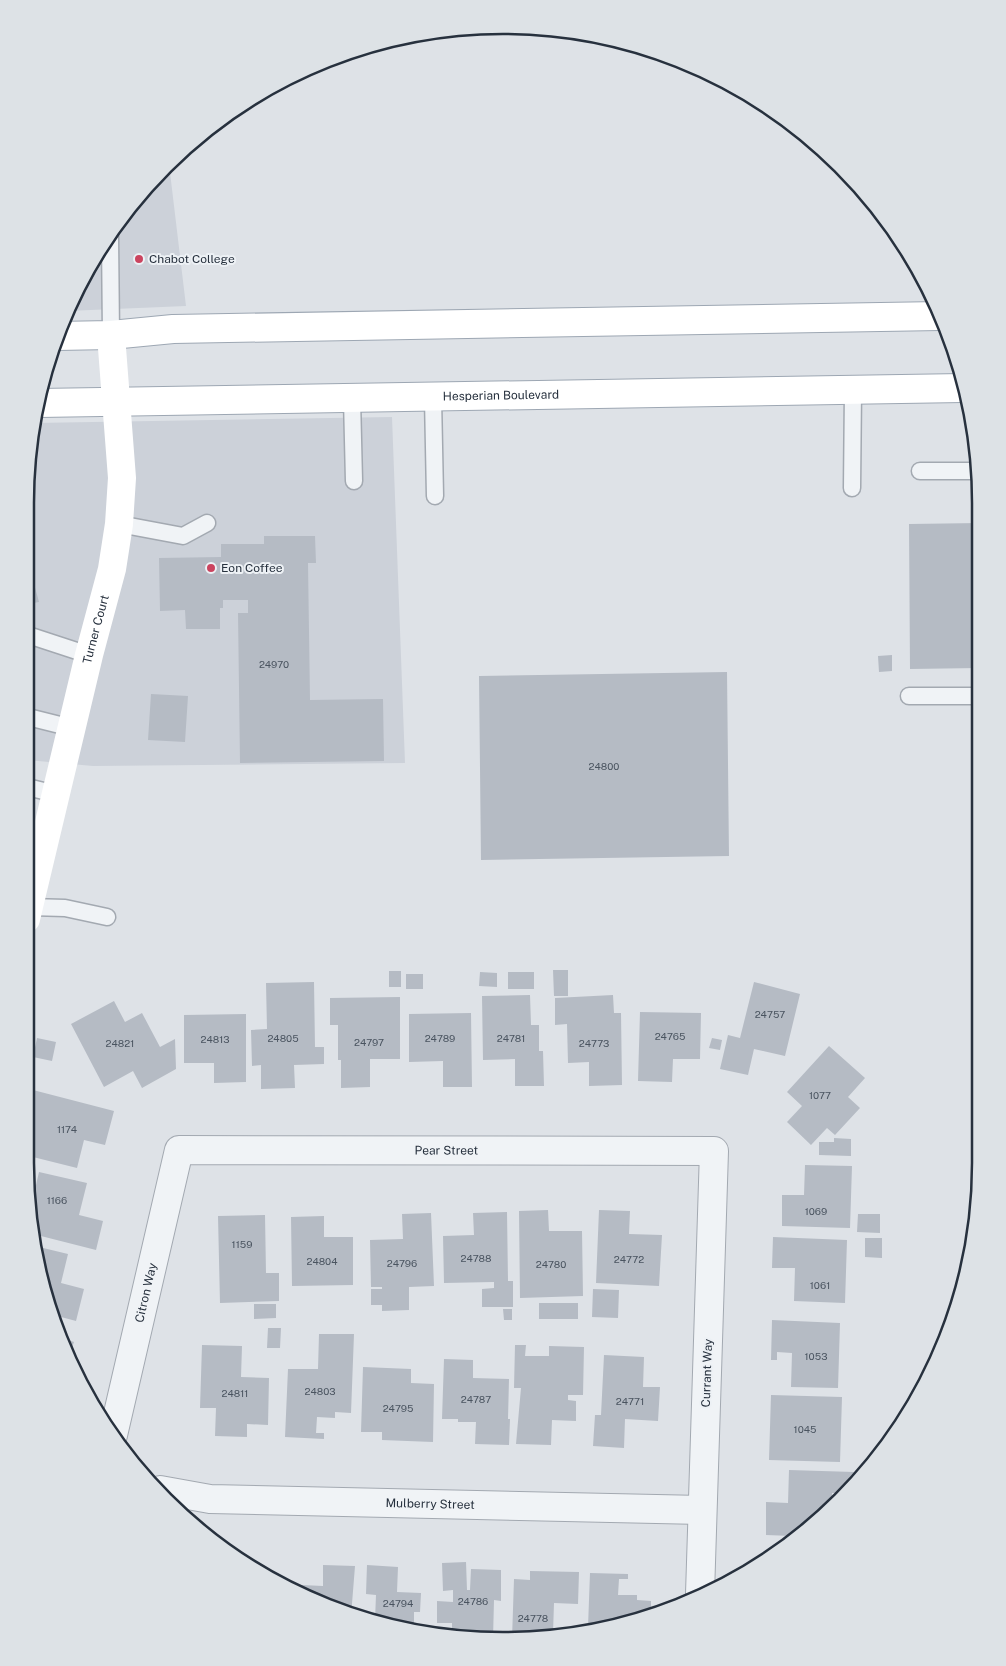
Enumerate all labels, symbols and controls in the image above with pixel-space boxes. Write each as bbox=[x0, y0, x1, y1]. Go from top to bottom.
place label: Chabot College bbox=[149, 252, 235, 266]
marker: Chabot College bbox=[133, 253, 145, 265]
street label: Hesperian Boulevard bbox=[443, 388, 559, 403]
place label: Eon Coffee bbox=[221, 561, 283, 575]
marker: Eon Coffee bbox=[205, 562, 217, 574]
street label: Turner Court bbox=[80, 593, 112, 665]
house number: 24970 bbox=[259, 658, 289, 670]
house number: 24800 bbox=[589, 760, 619, 772]
house number: 24757 bbox=[755, 1008, 785, 1020]
house number: 24765 bbox=[655, 1030, 685, 1042]
house number: 24805 bbox=[267, 1032, 299, 1044]
house number: 24789 bbox=[425, 1032, 455, 1044]
house number: 24781 bbox=[497, 1032, 525, 1044]
house number: 24813 bbox=[200, 1033, 230, 1045]
house number: 24797 bbox=[354, 1036, 384, 1048]
house number: 24821 bbox=[106, 1037, 134, 1049]
house number: 24773 bbox=[579, 1037, 609, 1049]
house number: 1077 bbox=[809, 1089, 831, 1101]
house number: 1174 bbox=[57, 1123, 77, 1135]
street label: Pear Street bbox=[415, 1143, 479, 1158]
house number: 1166 bbox=[47, 1194, 67, 1206]
house number: 1069 bbox=[805, 1205, 827, 1217]
house number: 1159 bbox=[232, 1238, 252, 1250]
house number: 24788 bbox=[461, 1252, 491, 1264]
house number: 24772 bbox=[614, 1253, 644, 1265]
house number: 24804 bbox=[306, 1255, 338, 1267]
house number: 24796 bbox=[387, 1257, 417, 1269]
house number: 24780 bbox=[536, 1258, 566, 1270]
street label: Citron Way bbox=[132, 1261, 160, 1324]
house number: 1061 bbox=[810, 1279, 830, 1291]
street label: Currant Way bbox=[699, 1338, 715, 1408]
house number: 1053 bbox=[805, 1350, 827, 1362]
house number: 24803 bbox=[304, 1385, 336, 1397]
house number: 24811 bbox=[222, 1387, 248, 1399]
house number: 24787 bbox=[461, 1393, 491, 1405]
house number: 24771 bbox=[616, 1395, 644, 1407]
house number: 24795 bbox=[383, 1402, 413, 1414]
house number: 1045 bbox=[794, 1423, 816, 1435]
street label: Mulberry Street bbox=[385, 1496, 475, 1512]
house number: 24786 bbox=[458, 1595, 488, 1607]
house number: 24794 bbox=[383, 1597, 413, 1609]
house number: 24778 bbox=[518, 1612, 548, 1624]

